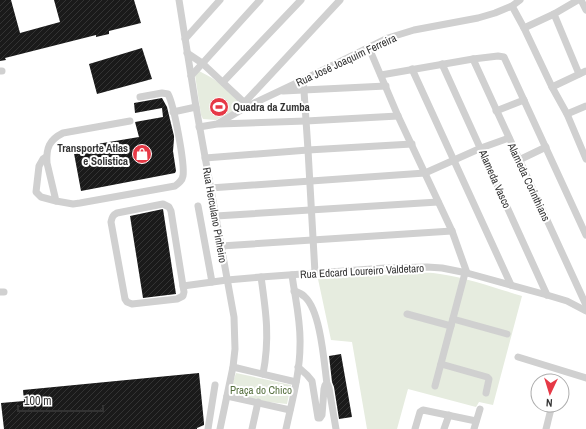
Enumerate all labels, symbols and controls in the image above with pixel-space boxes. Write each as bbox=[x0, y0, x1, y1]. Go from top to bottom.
street label: Rua José Joaquim Ferreira bbox=[293, 31, 399, 89]
sports icon: Quadra da Zumba bbox=[208, 96, 230, 118]
place label: Quadra da Zumba bbox=[233, 100, 310, 114]
street label: Alameda Corinthians bbox=[504, 140, 553, 224]
place label: Transporte Atlas e Solistica bbox=[57, 141, 128, 168]
shop icon: Transporte Atlas e Solistica bbox=[131, 143, 153, 165]
street label: Alameda Vasco bbox=[475, 147, 514, 210]
street label: Rua Herculano Pinheiro bbox=[200, 166, 230, 264]
street label: Rua Edcard Loureiro Valdetaro bbox=[300, 261, 424, 281]
north arrow bbox=[530, 373, 570, 413]
park label: Praça do Chico bbox=[230, 383, 292, 397]
scale bar bbox=[18, 387, 103, 413]
text: 100 m bbox=[24, 393, 51, 409]
text: N bbox=[546, 396, 553, 410]

